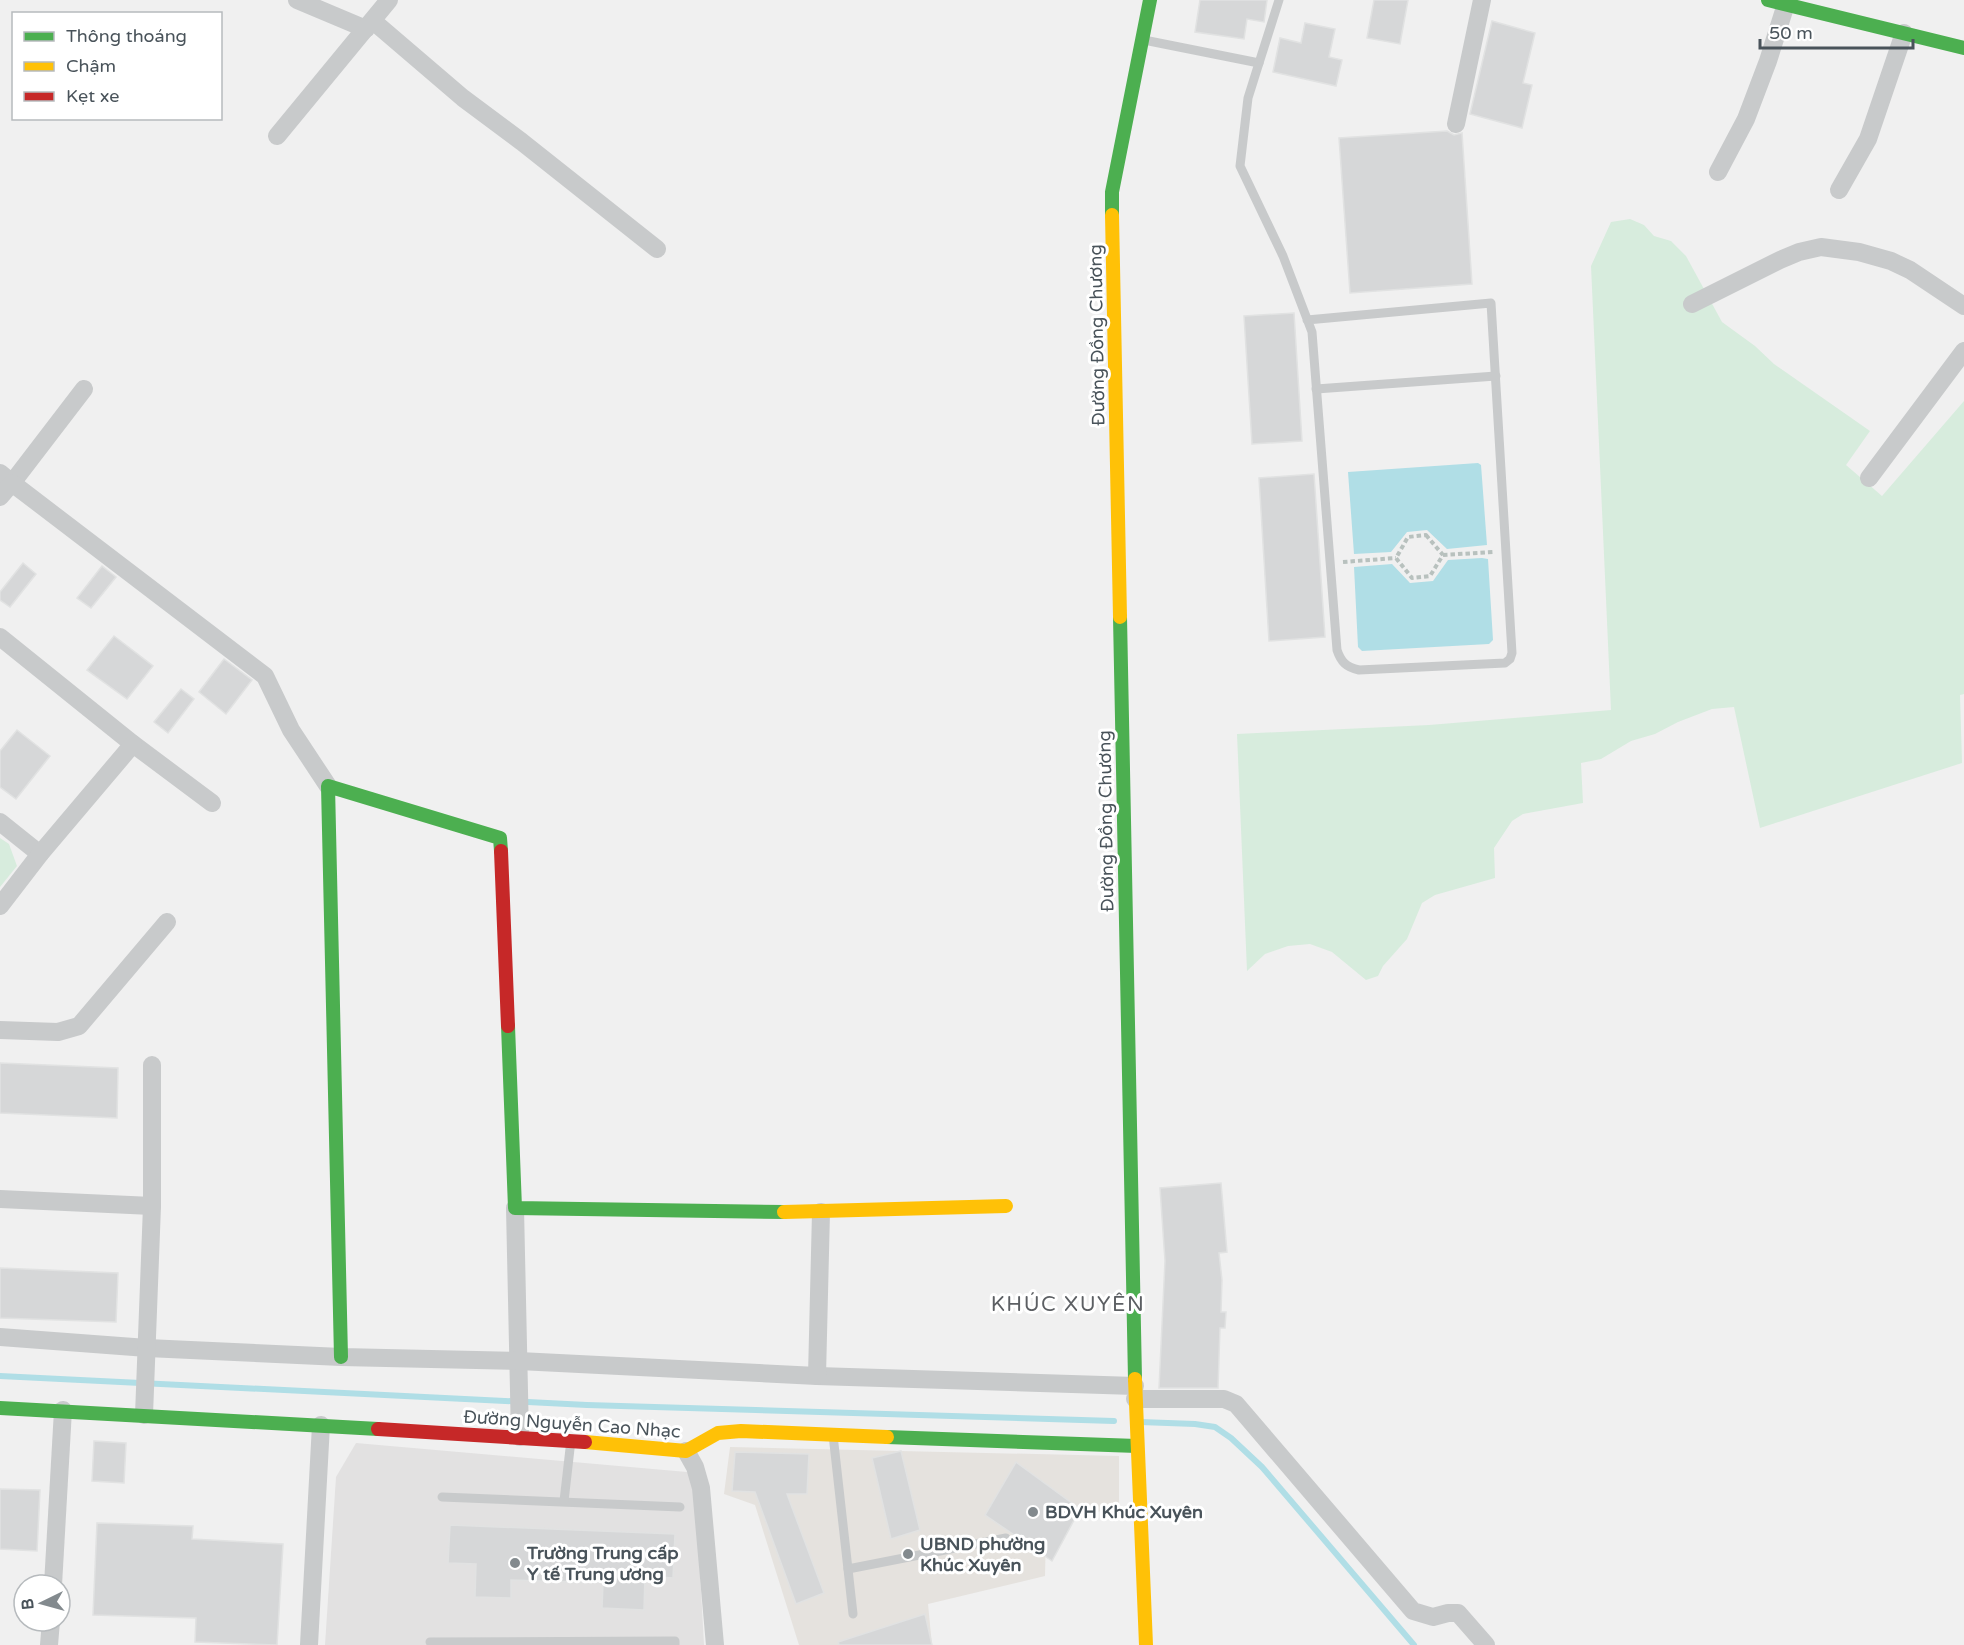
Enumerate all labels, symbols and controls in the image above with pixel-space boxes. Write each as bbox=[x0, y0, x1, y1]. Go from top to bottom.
legend bbox=[12, 12, 222, 120]
scale bar bbox=[1760, 12, 1913, 50]
text: 50 m bbox=[1769, 22, 1813, 44]
text: Thông thoáng bbox=[66, 25, 187, 47]
text: Chậm bbox=[66, 55, 116, 77]
text: Kẹt xe bbox=[66, 85, 120, 107]
street label: Đường Đồng Chương bbox=[1084, 244, 1110, 426]
street label: Đường Đồng Chương bbox=[1093, 730, 1119, 912]
district label: KHÚC XUYÊN bbox=[991, 1292, 1145, 1317]
street label: Đường Nguyễn Cao Nhạc bbox=[463, 1405, 681, 1443]
place label: BDVH Khúc Xuyên bbox=[1045, 1501, 1203, 1523]
marker: BDVH Khúc Xuyên bbox=[1026, 1505, 1040, 1519]
place label: UBND phường Khúc Xuyên bbox=[920, 1533, 1045, 1576]
place label: Trường Trung cấp Y tế Trung ương bbox=[526, 1542, 679, 1585]
marker: UBND phường Khúc Xuyên bbox=[901, 1547, 915, 1561]
marker: Trường Trung cấp Y tế Trung ương bbox=[508, 1556, 522, 1570]
north arrow bbox=[12, 1573, 72, 1633]
text: B bbox=[18, 1598, 38, 1611]

